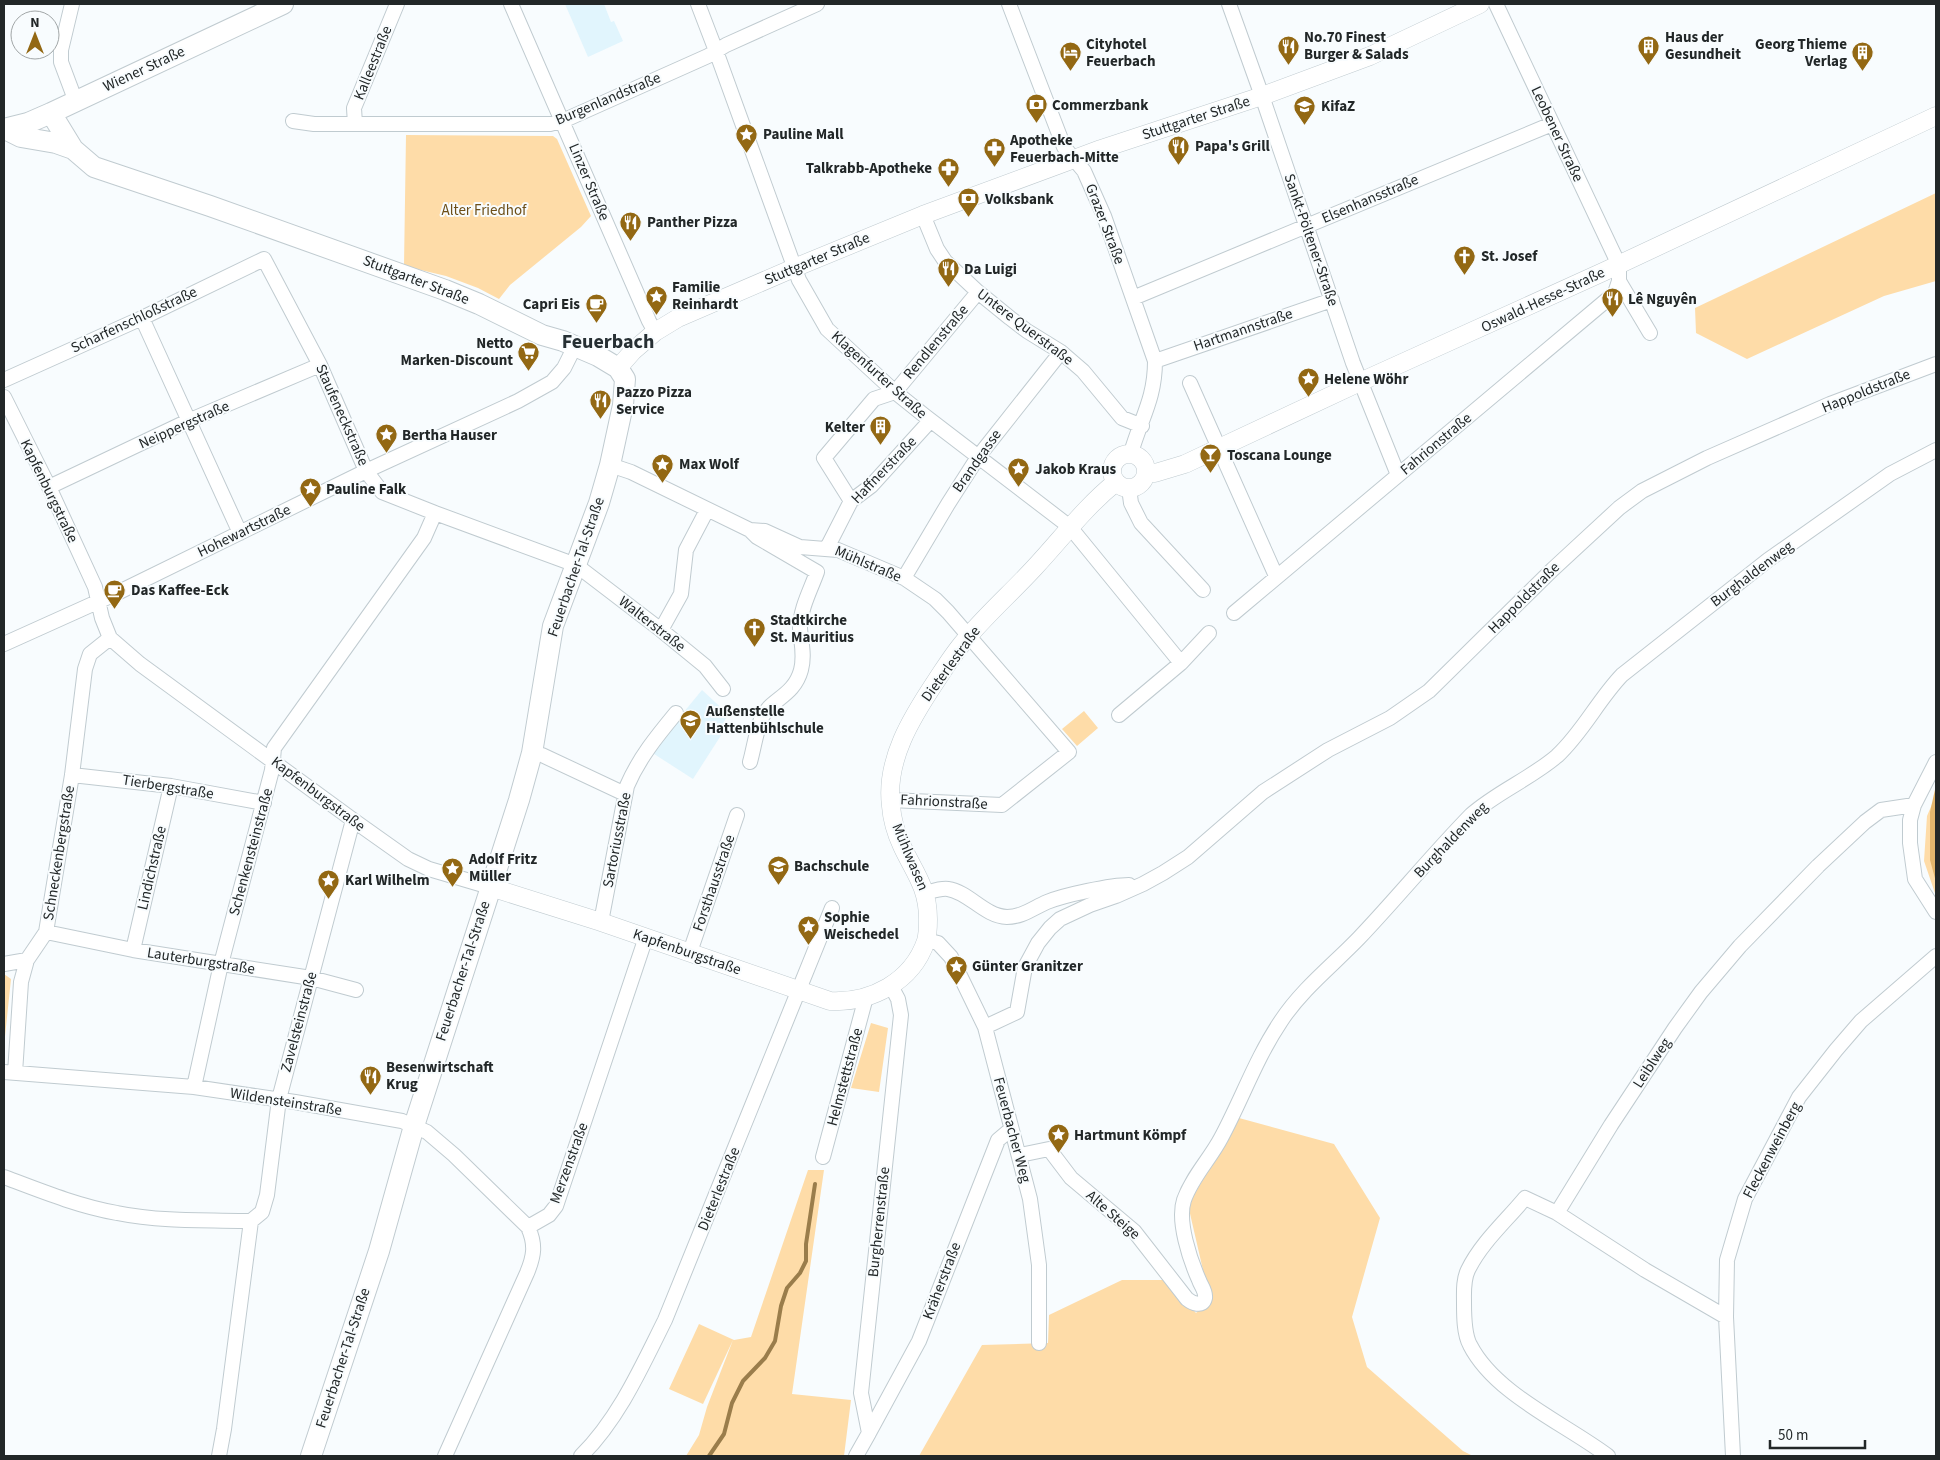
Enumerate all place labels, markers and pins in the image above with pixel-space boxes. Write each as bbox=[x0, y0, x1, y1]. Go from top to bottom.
place label: No.70 Finest Burger & Salads bbox=[1304, 27, 1409, 65]
place label: Haus der Gesundheit bbox=[1665, 27, 1741, 65]
place label: Cityhotel Feuerbach bbox=[1086, 34, 1156, 72]
restaurant icon: No.70 Finest Burger & Salads bbox=[1276, 34, 1300, 65]
building icon: Haus der Gesundheit bbox=[1637, 34, 1661, 65]
place label: Georg Thieme Verlag bbox=[1755, 34, 1847, 72]
hotel icon: Cityhotel Feuerbach bbox=[1058, 41, 1082, 72]
building icon: Georg Thieme Verlag bbox=[1851, 41, 1875, 72]
bank icon: Commerzbank bbox=[1024, 93, 1048, 124]
school or university icon: KifaZ bbox=[1293, 94, 1317, 125]
place label: Commerzbank bbox=[1052, 95, 1149, 116]
place label: KifaZ bbox=[1321, 96, 1355, 117]
place icon: Pauline Mall bbox=[735, 122, 759, 153]
place label: Pauline Mall bbox=[763, 124, 844, 145]
place label: Apotheke Feuerbach-Mitte bbox=[1009, 130, 1119, 168]
restaurant icon: Papa's Grill bbox=[1167, 134, 1191, 165]
place label: Papa's Grill bbox=[1195, 136, 1270, 157]
pharmacy icon: Apotheke Feuerbach-Mitte bbox=[982, 137, 1006, 168]
pharmacy icon: Talkrabb-Apotheke bbox=[936, 156, 960, 187]
place label: Talkrabb-Apotheke bbox=[806, 158, 932, 179]
bank icon: Volksbank bbox=[957, 187, 981, 218]
place label: Volksbank bbox=[984, 189, 1054, 210]
restaurant icon: Panther Pizza bbox=[619, 210, 643, 241]
place label: Panther Pizza bbox=[647, 212, 738, 233]
church icon: St. Josef bbox=[1453, 244, 1477, 275]
place label: St. Josef bbox=[1481, 246, 1538, 267]
restaurant icon: Da Luigi bbox=[936, 257, 960, 288]
place label: Da Luigi bbox=[964, 259, 1017, 280]
place label: Familie Reinhardt bbox=[672, 277, 738, 315]
place icon: Familie Reinhardt bbox=[644, 284, 668, 315]
restaurant icon: Lê Nguyên bbox=[1600, 287, 1624, 318]
place label: Lê Nguyên bbox=[1628, 289, 1697, 310]
cafe icon: Capri Eis bbox=[584, 292, 608, 323]
place label: Capri Eis bbox=[523, 294, 580, 315]
place label: Netto Marken-Discount bbox=[400, 333, 513, 371]
supermarket icon: Netto Marken-Discount bbox=[517, 340, 541, 371]
place icon: Helene Wöhr bbox=[1296, 367, 1320, 398]
place label: Helene Wöhr bbox=[1324, 369, 1408, 390]
place label: Pazzo Pizza Service bbox=[616, 382, 692, 420]
restaurant icon: Pazzo Pizza Service bbox=[588, 389, 612, 420]
building icon: Kelter bbox=[869, 415, 893, 446]
place label: Kelter bbox=[825, 417, 865, 438]
place icon: Bertha Hauser bbox=[374, 423, 398, 454]
place label: Bertha Hauser bbox=[402, 425, 497, 446]
bar icon: Toscana Lounge bbox=[1199, 443, 1223, 474]
place label: Toscana Lounge bbox=[1227, 445, 1332, 466]
place icon: Max Wolf bbox=[651, 452, 675, 483]
place label: Max Wolf bbox=[679, 454, 740, 475]
place icon: Jakob Kraus bbox=[1007, 457, 1031, 488]
place label: Jakob Kraus bbox=[1035, 459, 1116, 480]
place icon: Pauline Falk bbox=[298, 477, 322, 508]
place label: Pauline Falk bbox=[326, 479, 407, 500]
cafe icon: Das Kaffee-Eck bbox=[103, 578, 127, 609]
place label: Das Kaffee-Eck bbox=[131, 580, 230, 601]
place label: Stadtkirche St. Mauritius bbox=[770, 610, 854, 648]
church icon: Stadtkirche St. Mauritius bbox=[742, 617, 766, 648]
place label: Außenstelle Hattenbühlschule bbox=[705, 701, 824, 739]
school or university icon: Außenstelle Hattenbühlschule bbox=[678, 708, 702, 739]
place label: Adolf Fritz Müller bbox=[468, 849, 537, 887]
school or university icon: Bachschule bbox=[766, 854, 790, 885]
place icon: Adolf Fritz Müller bbox=[441, 856, 465, 887]
place label: Bachschule bbox=[794, 856, 870, 877]
place icon: Karl Wilhelm bbox=[317, 868, 341, 899]
place label: Karl Wilhelm bbox=[345, 870, 429, 891]
place label: Sophie Weischedel bbox=[824, 907, 899, 945]
place icon: Sophie Weischedel bbox=[796, 914, 820, 945]
place icon: Günter Granitzer bbox=[944, 954, 968, 985]
place label: Günter Granitzer bbox=[972, 956, 1083, 977]
place label: Besenwirtschaft Krug bbox=[386, 1057, 494, 1095]
restaurant icon: Besenwirtschaft Krug bbox=[358, 1064, 382, 1095]
place icon: Hartmunt Kömpf bbox=[1046, 1123, 1070, 1154]
place label: Hartmunt Kömpf bbox=[1074, 1125, 1187, 1146]

